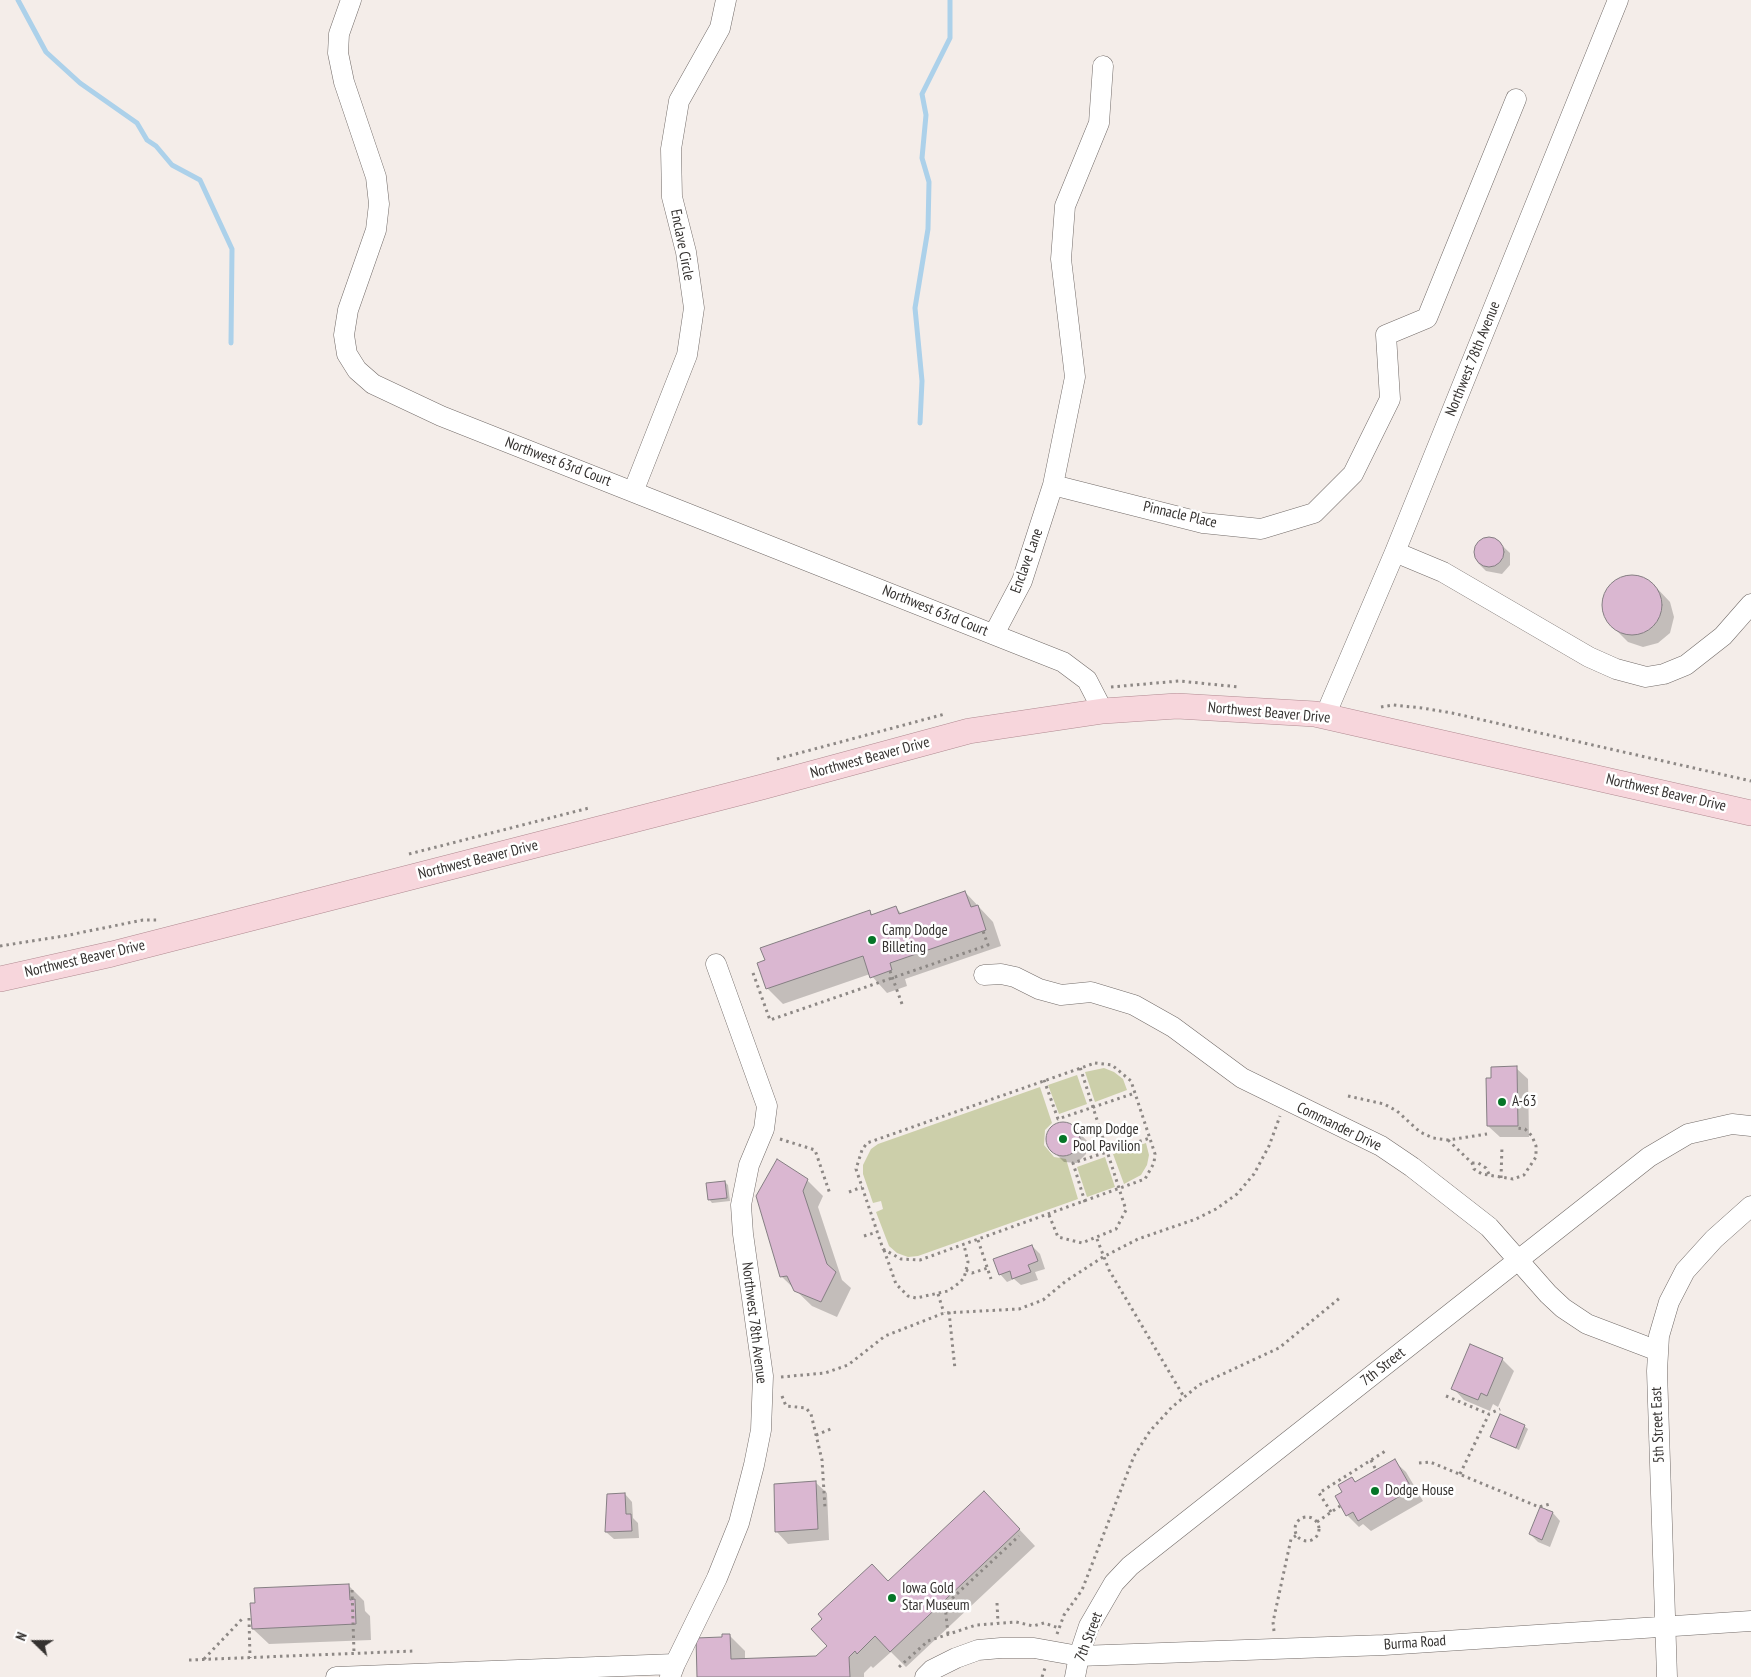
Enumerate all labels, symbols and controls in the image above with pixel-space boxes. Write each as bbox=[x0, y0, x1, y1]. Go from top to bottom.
street label: Enclave Circle bbox=[666, 208, 698, 282]
street label: Northwest 78th Avenue bbox=[1442, 299, 1504, 419]
street label: Northwest 63rd Court bbox=[502, 433, 614, 491]
street label: Pinnacle Place bbox=[1141, 498, 1219, 532]
street label: Enclave Lane bbox=[1007, 526, 1047, 596]
street label: Northwest 63rd Court bbox=[880, 582, 990, 640]
street label: Northwest Beaver Drive bbox=[1207, 699, 1331, 727]
street label: Northwest Beaver Drive bbox=[808, 733, 932, 783]
street label: Northwest Beaver Drive bbox=[1604, 770, 1728, 816]
street label: Northwest Beaver Drive bbox=[416, 836, 540, 884]
place label: Camp Dodge Billeting bbox=[882, 922, 948, 957]
marker: Camp Dodge Billeting bbox=[866, 934, 878, 946]
street label: Northwest Beaver Drive bbox=[23, 936, 147, 982]
place label: A-63 bbox=[1512, 1093, 1536, 1111]
marker: A-63 bbox=[1496, 1096, 1508, 1108]
street label: Commander Drive bbox=[1294, 1099, 1384, 1155]
place label: Camp Dodge Pool Pavilion bbox=[1073, 1121, 1140, 1156]
marker: Camp Dodge Pool Pavilion bbox=[1057, 1133, 1069, 1145]
street label: Northwest 78th Avenue bbox=[738, 1261, 770, 1385]
street label: 7th Street bbox=[1357, 1344, 1409, 1390]
street label: 5th Street East bbox=[1648, 1386, 1668, 1464]
place label: Dodge House bbox=[1385, 1482, 1454, 1500]
marker: Dodge House bbox=[1369, 1485, 1381, 1497]
place label: Iowa Gold Star Museum bbox=[902, 1580, 969, 1615]
marker: Iowa Gold Star Museum bbox=[886, 1592, 898, 1604]
street label: 7th Street bbox=[1071, 1610, 1107, 1664]
north arrow bbox=[10, 1617, 60, 1667]
text: N bbox=[11, 1630, 31, 1643]
street label: Burma Road bbox=[1383, 1632, 1447, 1654]

